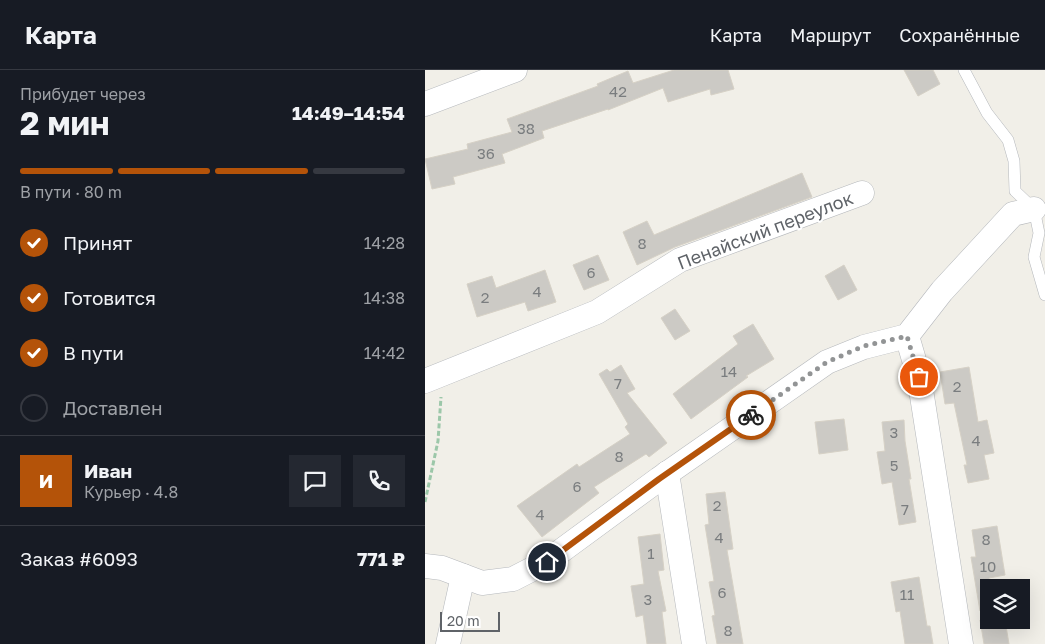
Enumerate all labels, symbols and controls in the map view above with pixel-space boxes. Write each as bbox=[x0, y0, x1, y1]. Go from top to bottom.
text: Карта bbox=[25, 20, 97, 49]
text: Карта bbox=[710, 24, 762, 46]
text: Маршрут bbox=[790, 24, 871, 46]
text: Сохранённые bbox=[899, 24, 1020, 46]
house number: 42 bbox=[609, 82, 627, 100]
text: Прибудет через bbox=[20, 84, 146, 104]
text: 14:49–14:54 bbox=[292, 101, 405, 124]
text: 2 мин bbox=[20, 104, 110, 142]
house number: 38 bbox=[517, 119, 535, 137]
house number: 36 bbox=[477, 144, 495, 162]
text: В пути · 80 m bbox=[20, 182, 122, 202]
street label: Пенайский переулок bbox=[674, 186, 856, 274]
icon: check bbox=[20, 229, 48, 257]
text: Принят bbox=[63, 231, 132, 254]
text: 14:28 bbox=[364, 233, 405, 253]
house number: 8 bbox=[637, 234, 647, 252]
house number: 6 bbox=[586, 263, 596, 281]
house number: 4 bbox=[532, 282, 542, 300]
icon: check bbox=[20, 284, 48, 312]
text: Готовится bbox=[63, 286, 156, 309]
text: 14:38 bbox=[364, 288, 405, 308]
house number: 2 bbox=[481, 288, 489, 306]
icon: check bbox=[20, 339, 48, 367]
text: В пути bbox=[63, 341, 124, 364]
text: 14:42 bbox=[364, 343, 405, 363]
pin bbox=[898, 356, 940, 398]
house number: 14 bbox=[721, 362, 737, 380]
icon: bag bbox=[905, 363, 933, 391]
house number: 7 bbox=[614, 374, 622, 392]
house number: 2 bbox=[953, 377, 961, 395]
courier bbox=[726, 390, 776, 440]
text: Доставлен bbox=[63, 396, 163, 419]
icon: bike bbox=[737, 401, 765, 429]
house number: 3 bbox=[890, 423, 898, 441]
house number: 4 bbox=[971, 431, 981, 449]
house number: 8 bbox=[614, 447, 624, 465]
button: chat bbox=[289, 455, 341, 507]
button: phone bbox=[353, 455, 405, 507]
house number: 5 bbox=[890, 456, 898, 474]
text: Иван bbox=[84, 459, 132, 482]
text: И bbox=[39, 469, 53, 492]
house number: 6 bbox=[572, 477, 582, 495]
text: Курьер · 4.8 bbox=[84, 482, 178, 502]
house number: 2 bbox=[713, 496, 721, 514]
house number: 7 bbox=[901, 500, 909, 518]
house number: 4 bbox=[535, 505, 545, 523]
house number: 4 bbox=[714, 528, 724, 546]
house number: 8 bbox=[981, 530, 991, 548]
pin bbox=[526, 541, 568, 583]
house number: 1 bbox=[647, 544, 655, 562]
text: Заказ #6093 bbox=[20, 547, 138, 570]
text: 771 ₽ bbox=[357, 547, 405, 570]
icon: home bbox=[533, 548, 561, 576]
house number: 10 bbox=[980, 557, 996, 575]
map controls bbox=[980, 579, 1030, 629]
button: layers bbox=[980, 579, 1030, 629]
house number: 6 bbox=[717, 583, 727, 601]
house number: 11 bbox=[900, 585, 914, 603]
house number: 3 bbox=[644, 590, 652, 608]
scale bar bbox=[440, 609, 500, 632]
text: 20 m bbox=[447, 612, 480, 629]
house number: 8 bbox=[723, 621, 733, 639]

